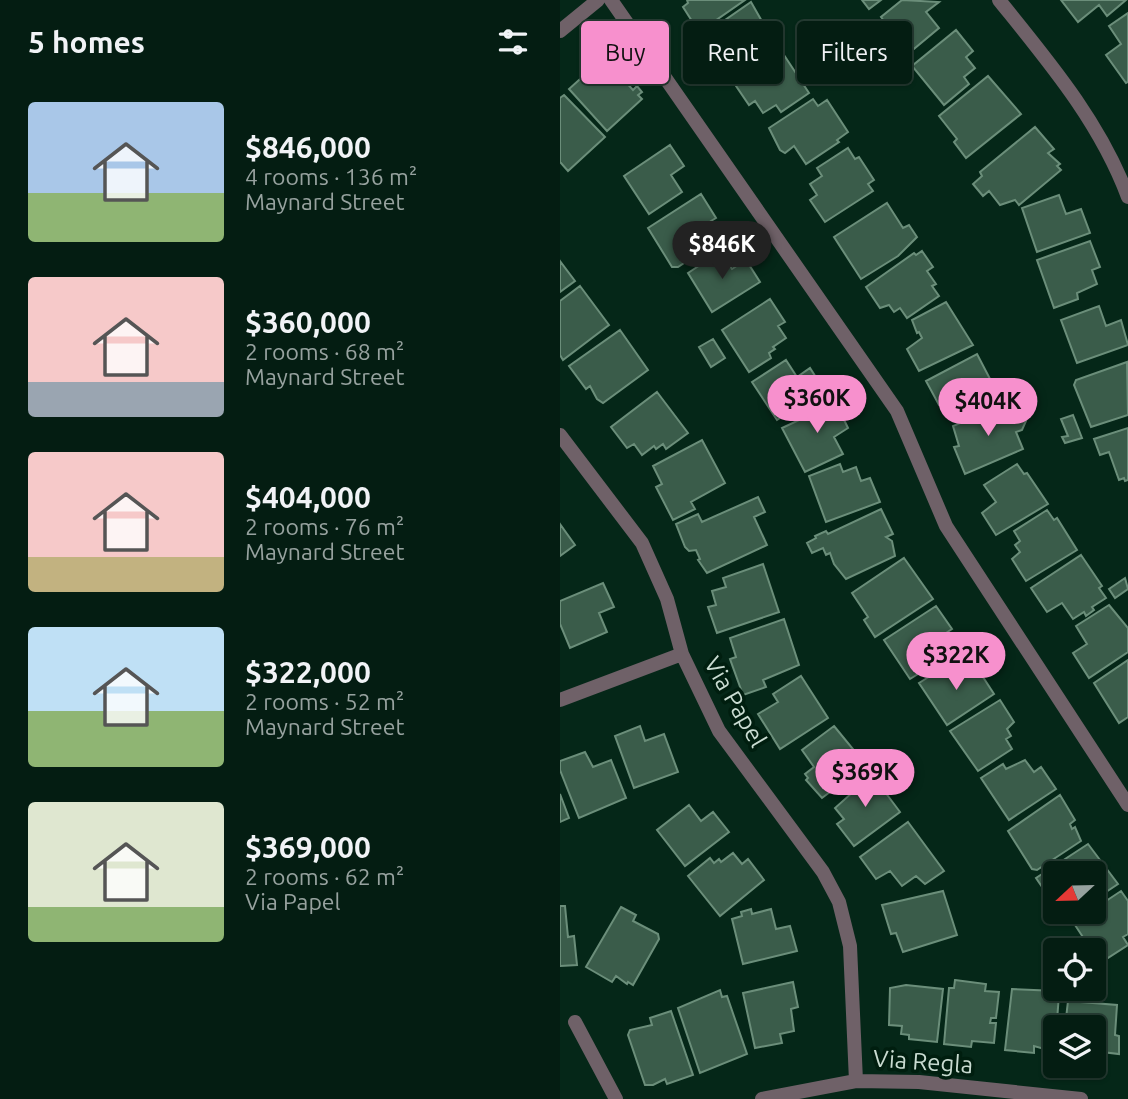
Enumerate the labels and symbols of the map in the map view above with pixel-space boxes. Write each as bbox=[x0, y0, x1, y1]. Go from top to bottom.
pin: $846K bbox=[673, 222, 771, 281]
pin: $360K bbox=[768, 376, 866, 435]
pin: $404K bbox=[939, 378, 1037, 438]
pin: $322K bbox=[907, 632, 1005, 692]
street label: Via Papel bbox=[699, 652, 772, 752]
pin: $369K bbox=[816, 750, 914, 809]
north arrow bbox=[1043, 861, 1106, 924]
street label: Via Regla bbox=[872, 1045, 974, 1078]

